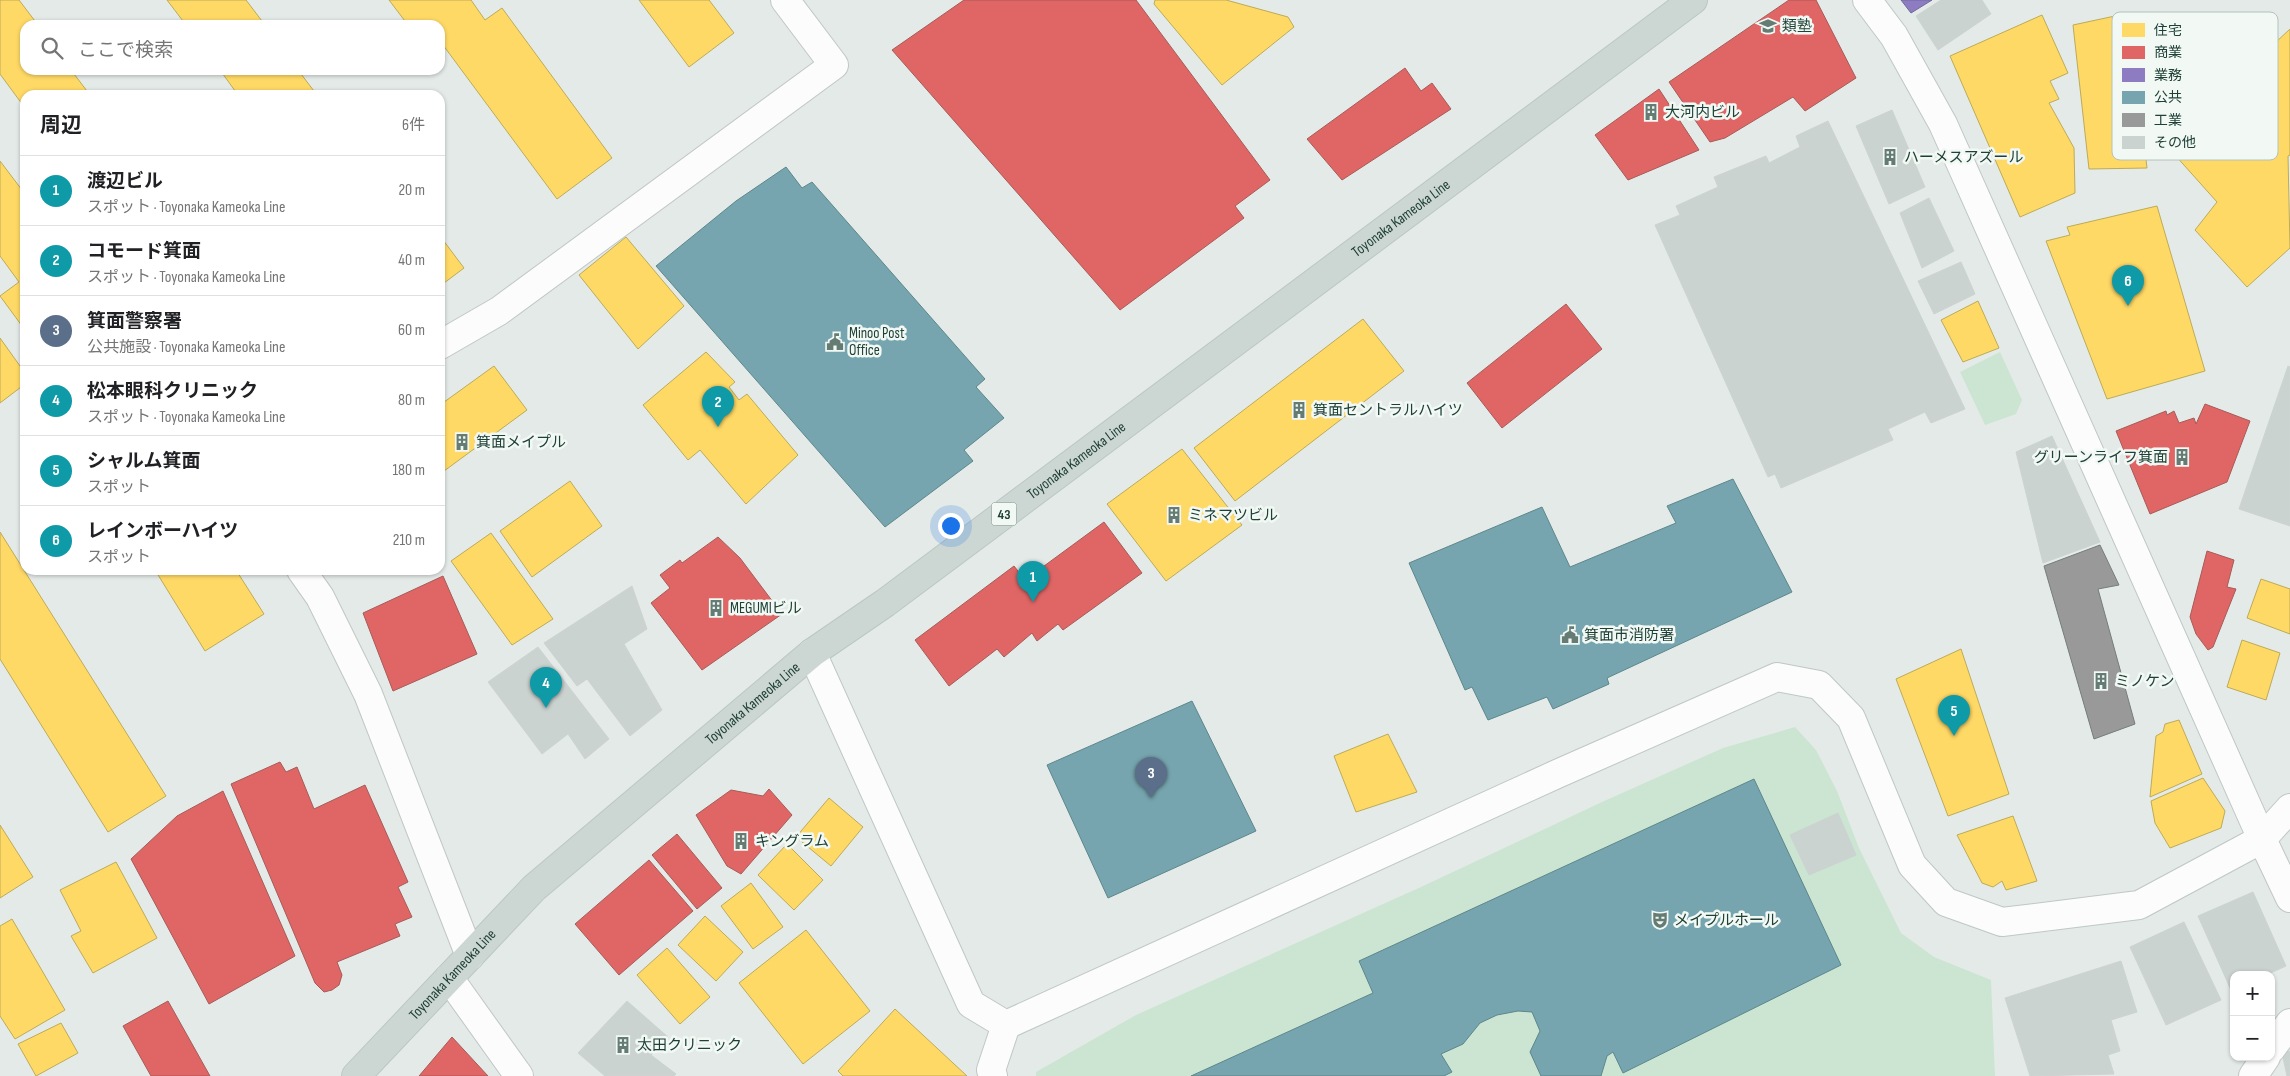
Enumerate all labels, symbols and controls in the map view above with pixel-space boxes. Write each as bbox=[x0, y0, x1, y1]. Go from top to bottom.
legend bbox=[2112, 12, 2278, 160]
school or university icon: 類塾 bbox=[1758, 16, 1778, 36]
place label: 類塾 bbox=[1782, 17, 1812, 36]
search box bbox=[20, 20, 445, 75]
text: 住宅 bbox=[2154, 22, 2182, 39]
icon: search bbox=[38, 34, 66, 62]
text: ここで検索 bbox=[78, 39, 173, 62]
text: 商業 bbox=[2154, 44, 2182, 61]
text: 業務 bbox=[2154, 67, 2182, 84]
text: 公共 bbox=[2154, 89, 2182, 106]
building icon: 大河内ビル bbox=[1641, 102, 1661, 122]
place label: 大河内ビル bbox=[1665, 103, 1740, 122]
text: 工業 bbox=[2154, 112, 2182, 129]
text: 周辺 bbox=[40, 113, 82, 138]
text: 6件 bbox=[402, 116, 425, 135]
text: その他 bbox=[2154, 134, 2196, 151]
building icon: ハーメスアズール bbox=[1880, 147, 1900, 167]
place label: ハーメスアズール bbox=[1904, 148, 2023, 167]
text: 渡辺ビル bbox=[87, 170, 163, 193]
street label: Toyonaka Kameoka Line bbox=[1348, 175, 1454, 261]
text: 1 bbox=[53, 181, 59, 200]
text: 20 m bbox=[398, 181, 425, 200]
text: スポット · Toyonaka Kameoka Line bbox=[87, 198, 285, 217]
text: コモード箕面 bbox=[87, 240, 201, 263]
text: 2 bbox=[52, 251, 60, 270]
text: 40 m bbox=[398, 251, 425, 270]
pin: 6 bbox=[2112, 265, 2144, 306]
text: スポット · Toyonaka Kameoka Line bbox=[87, 268, 285, 287]
text: 箕面警察署 bbox=[87, 310, 182, 333]
text: 3 bbox=[52, 321, 60, 340]
text: 60 m bbox=[398, 321, 425, 340]
place label: Minoo Post Office bbox=[849, 324, 905, 360]
public building icon: Minoo Post Office bbox=[825, 332, 845, 352]
text: 公共施設 · Toyonaka Kameoka Line bbox=[87, 338, 285, 357]
text: 松本眼科クリニック bbox=[87, 380, 258, 403]
pin: 2 bbox=[702, 386, 734, 427]
text: 4 bbox=[52, 391, 60, 410]
text: 80 m bbox=[398, 391, 425, 410]
building icon: 箕面セントラルハイツ bbox=[1289, 400, 1309, 420]
place label: 箕面セントラルハイツ bbox=[1313, 401, 1463, 420]
text: スポット · Toyonaka Kameoka Line bbox=[87, 408, 285, 427]
street label: Toyonaka Kameoka Line bbox=[1023, 417, 1129, 503]
building icon: 箕面メイプル bbox=[452, 432, 472, 452]
place label: 箕面メイプル bbox=[476, 433, 566, 452]
building icon: グリーンライフ箕面 bbox=[2172, 447, 2192, 467]
place label: グリーンライフ箕面 bbox=[2034, 448, 2168, 467]
text: シャルム箕面 bbox=[87, 450, 201, 473]
text: 5 bbox=[52, 461, 60, 480]
text: 180 m bbox=[392, 461, 425, 480]
text: スポット bbox=[87, 478, 151, 497]
road number: 43 bbox=[992, 502, 1016, 526]
building icon: ミネマツビル bbox=[1164, 505, 1184, 525]
place label: ミネマツビル bbox=[1188, 506, 1278, 525]
your location bbox=[938, 513, 964, 539]
text: レインボーハイツ bbox=[87, 520, 238, 543]
text: 6 bbox=[52, 531, 60, 550]
text: 210 m bbox=[393, 531, 425, 550]
text: スポット bbox=[87, 548, 151, 567]
pin: 1 bbox=[1017, 561, 1049, 602]
building icon: MEGUMIビル bbox=[706, 598, 726, 618]
place label: MEGUMIビル bbox=[730, 599, 802, 618]
public building icon: 箕面市消防署 bbox=[1560, 625, 1580, 645]
place label: 箕面市消防署 bbox=[1584, 626, 1674, 645]
street label: Toyonaka Kameoka Line bbox=[701, 658, 804, 749]
pin: 4 bbox=[530, 667, 562, 708]
building icon: ミノケン bbox=[2091, 671, 2111, 691]
place label: ミノケン bbox=[2115, 672, 2175, 691]
pin: 5 bbox=[1938, 695, 1970, 736]
pin: 3 bbox=[1135, 757, 1167, 798]
building icon: キングラム bbox=[731, 831, 751, 851]
place label: キングラム bbox=[755, 832, 829, 851]
theatre icon: メイプルホール bbox=[1650, 910, 1670, 930]
place label: メイプルホール bbox=[1674, 911, 1779, 930]
street label: Toyonaka Kameoka Line bbox=[405, 925, 500, 1024]
map controls bbox=[2230, 971, 2275, 1061]
button: + bbox=[2230, 971, 2275, 1016]
button: − bbox=[2230, 1016, 2275, 1061]
building icon: 太田クリニック bbox=[613, 1035, 633, 1055]
place label: 太田クリニック bbox=[637, 1036, 742, 1055]

